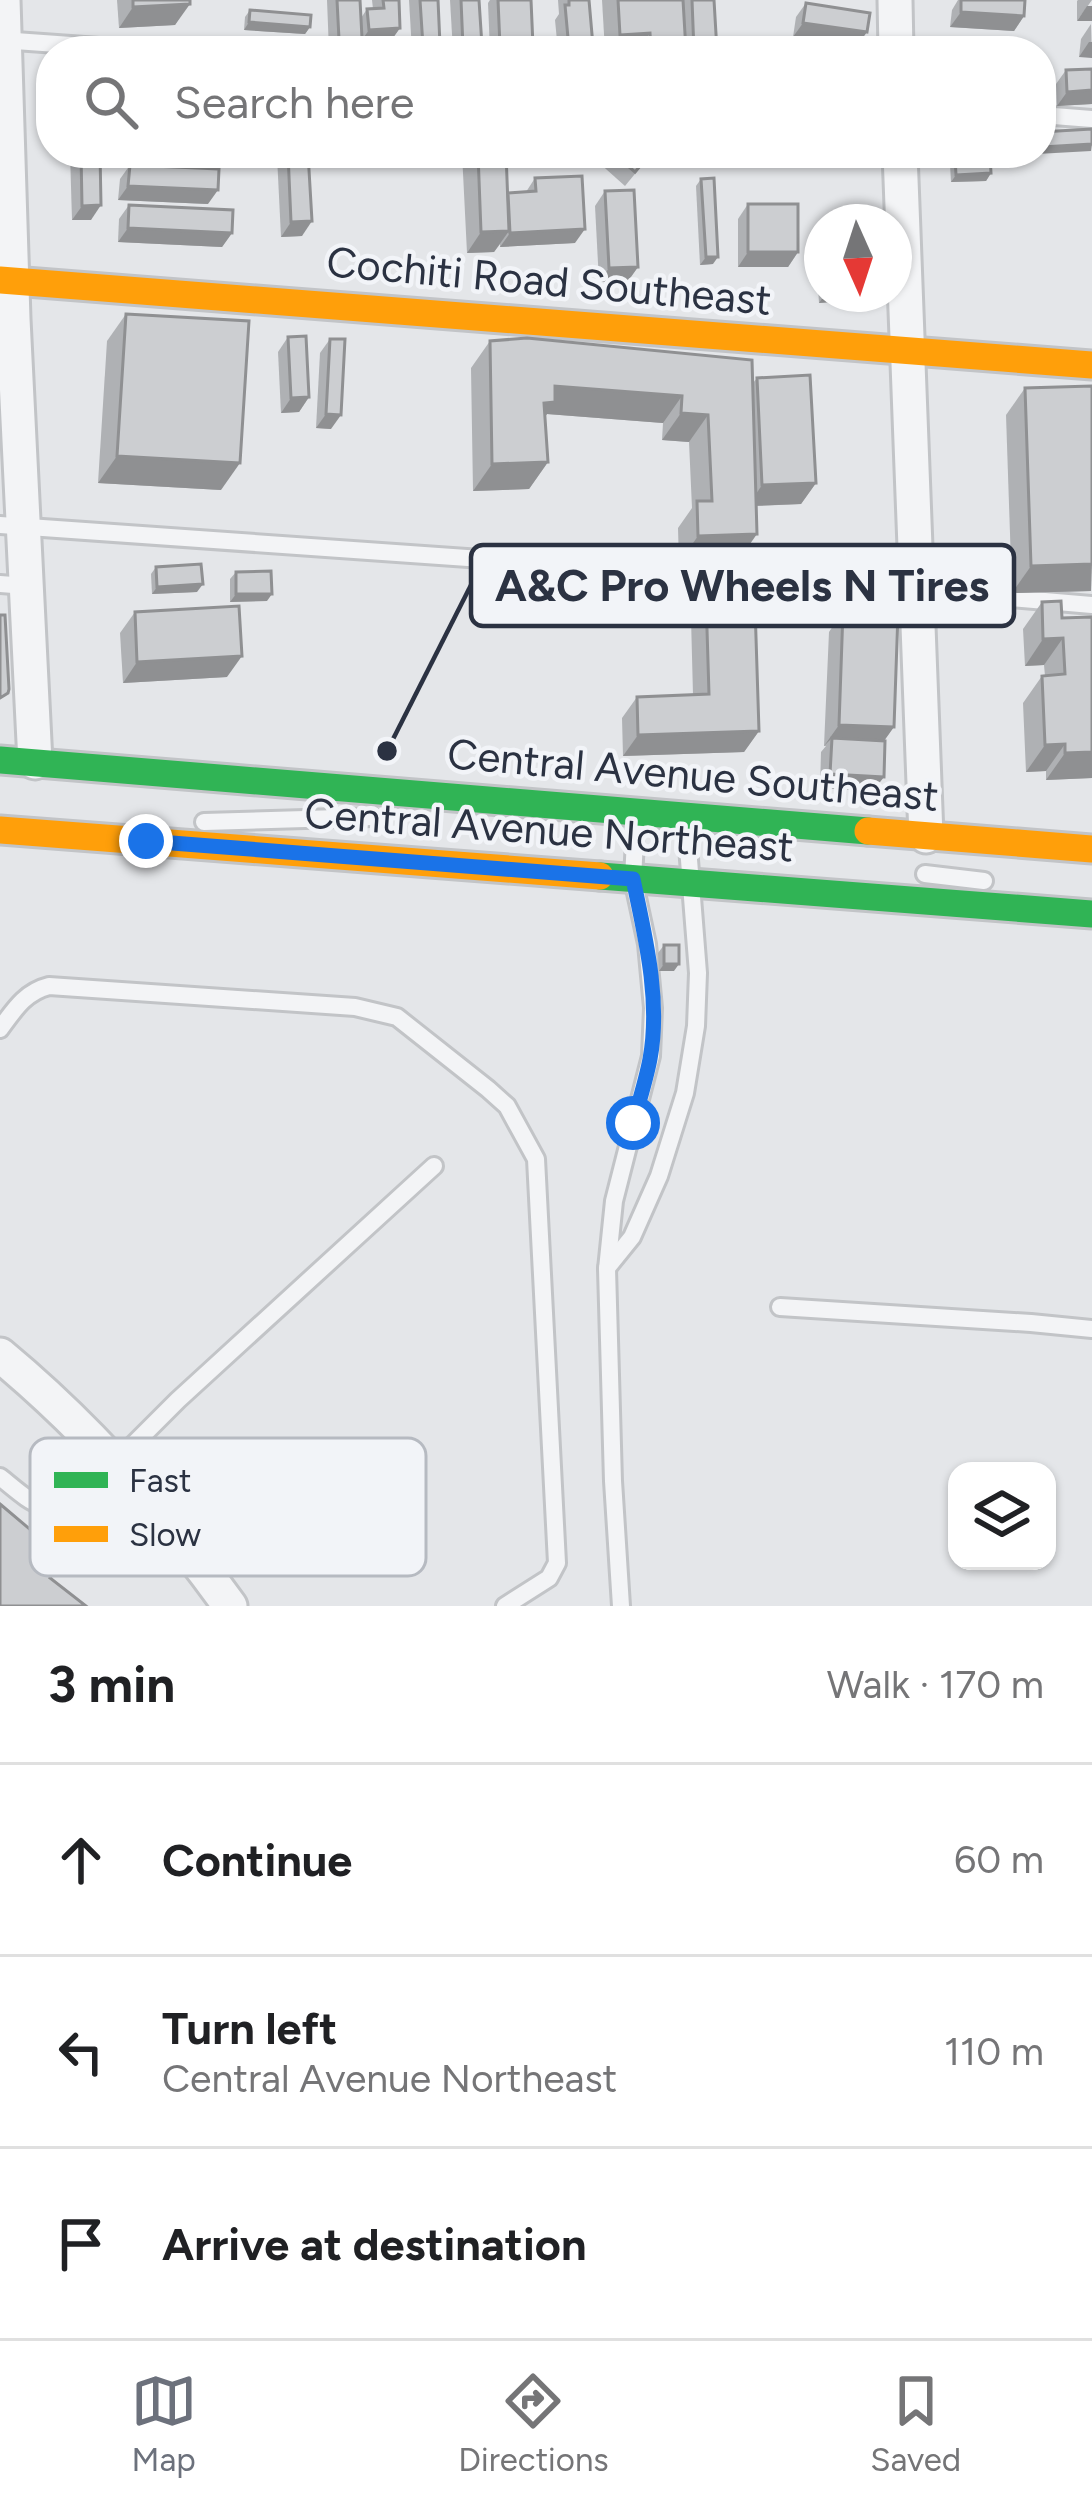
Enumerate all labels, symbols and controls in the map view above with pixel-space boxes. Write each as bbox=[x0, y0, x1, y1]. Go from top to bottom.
search box bbox=[36, 36, 1056, 168]
icon: search bbox=[78, 69, 144, 135]
text: Search here bbox=[174, 75, 414, 129]
north arrow bbox=[804, 204, 912, 312]
street label: Cochiti Road Southeast bbox=[324, 236, 774, 326]
callout: A&C Pro Wheels N Tires bbox=[471, 545, 1014, 626]
text: A&C Pro Wheels N Tires bbox=[495, 558, 989, 612]
street label: Central Avenue Southeast bbox=[445, 728, 941, 822]
street label: Central Avenue Northeast bbox=[303, 787, 795, 873]
route end bbox=[119, 814, 173, 868]
route start bbox=[606, 1096, 660, 1150]
legend bbox=[30, 1438, 426, 1576]
text: Fast bbox=[129, 1461, 191, 1500]
map controls bbox=[948, 1462, 1056, 1570]
button: layers bbox=[948, 1462, 1056, 1570]
text: Slow bbox=[129, 1515, 201, 1554]
text: 3 min bbox=[48, 1654, 175, 1715]
text: Walk · 170 m bbox=[827, 1661, 1044, 1708]
icon: ahead bbox=[48, 1827, 114, 1893]
text: Continue bbox=[162, 1833, 352, 1887]
text: 60 m bbox=[954, 1836, 1044, 1883]
text: Turn left bbox=[162, 2001, 337, 2055]
icon: left bbox=[48, 2019, 114, 2085]
text: 110 m bbox=[944, 2028, 1044, 2075]
text: Central Avenue Northeast bbox=[162, 2055, 617, 2102]
icon: arrive bbox=[48, 2211, 114, 2277]
text: Arrive at destination bbox=[162, 2217, 586, 2271]
tab: Map bbox=[131, 2368, 197, 2479]
tab: Directions bbox=[458, 2368, 609, 2479]
tab: Saved bbox=[870, 2368, 961, 2479]

